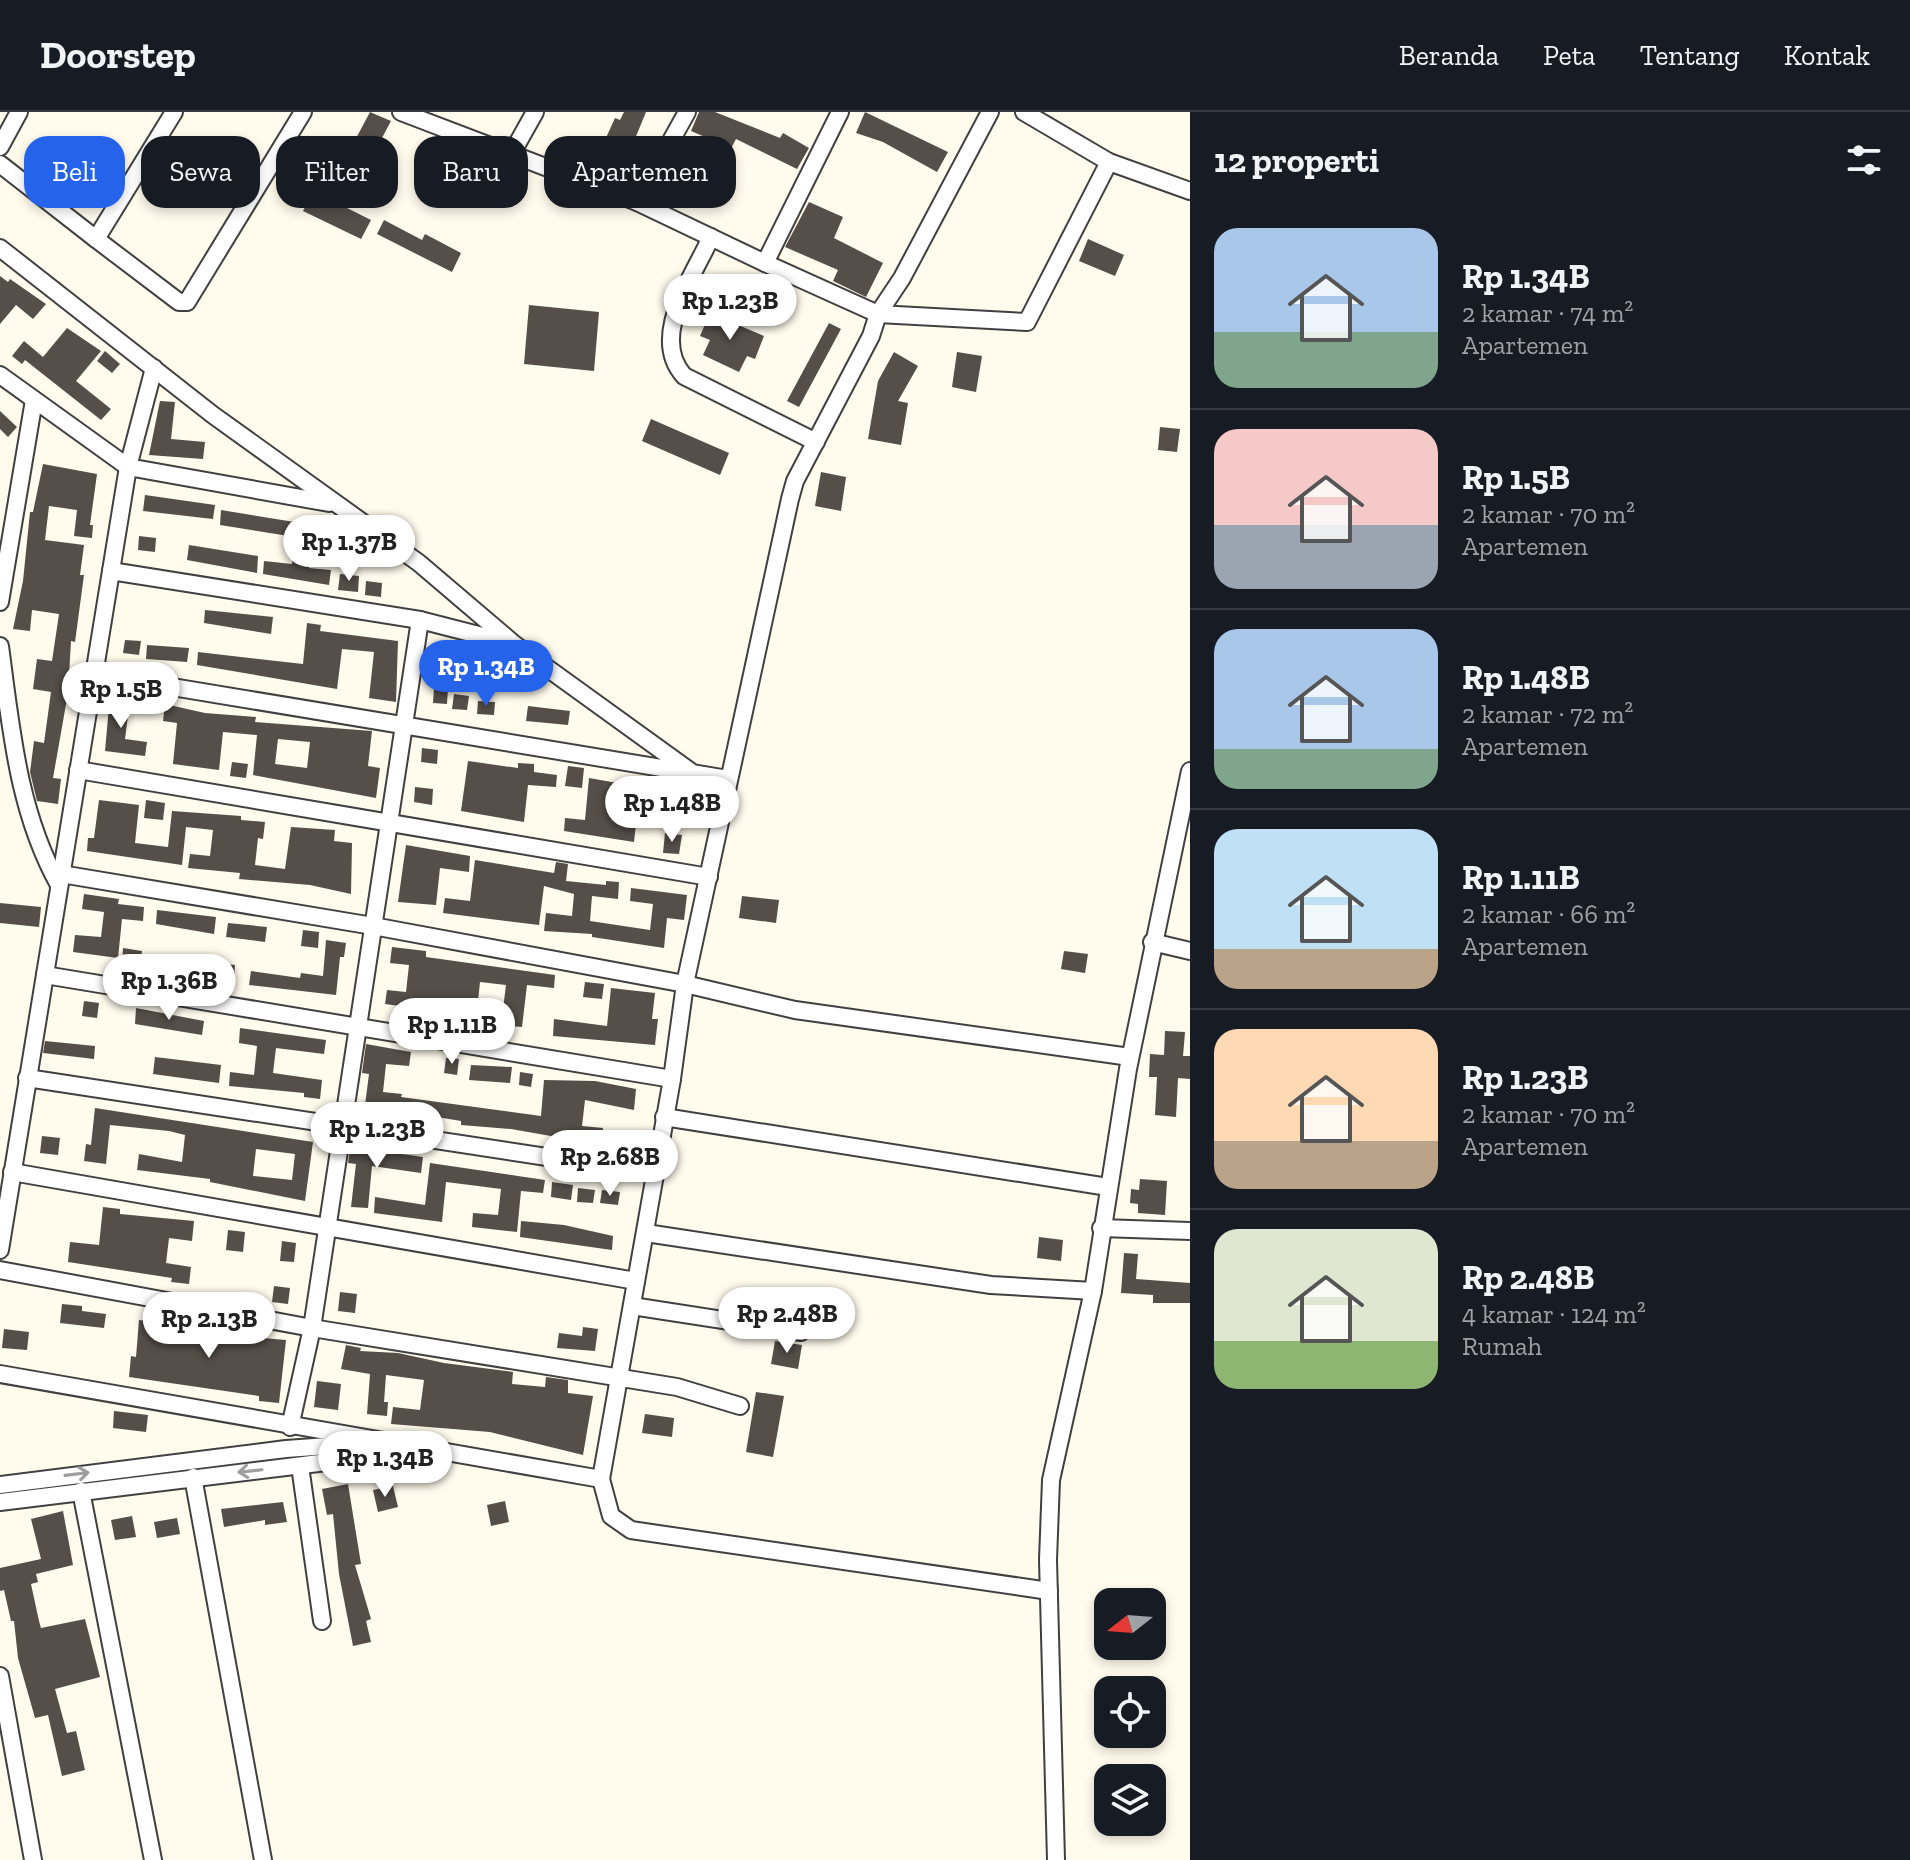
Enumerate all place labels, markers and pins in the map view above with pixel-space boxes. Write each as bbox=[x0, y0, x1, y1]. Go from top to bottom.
pin: Rp 1.23B bbox=[647, 274, 813, 342]
pin: Rp 1.37B bbox=[266, 515, 432, 583]
pin: Rp 1.34B bbox=[403, 640, 569, 708]
pin: Rp 1.5B bbox=[47, 662, 195, 730]
pin: Rp 1.48B bbox=[589, 776, 755, 844]
pin: Rp 1.36B bbox=[86, 954, 252, 1022]
pin: Rp 1.11B bbox=[369, 998, 535, 1066]
pin: Rp 1.23B bbox=[294, 1102, 460, 1170]
pin: Rp 2.68B bbox=[527, 1130, 693, 1198]
pin: Rp 2.48B bbox=[704, 1287, 870, 1355]
pin: Rp 2.13B bbox=[126, 1292, 292, 1360]
pin: Rp 1.34B bbox=[302, 1431, 468, 1499]

